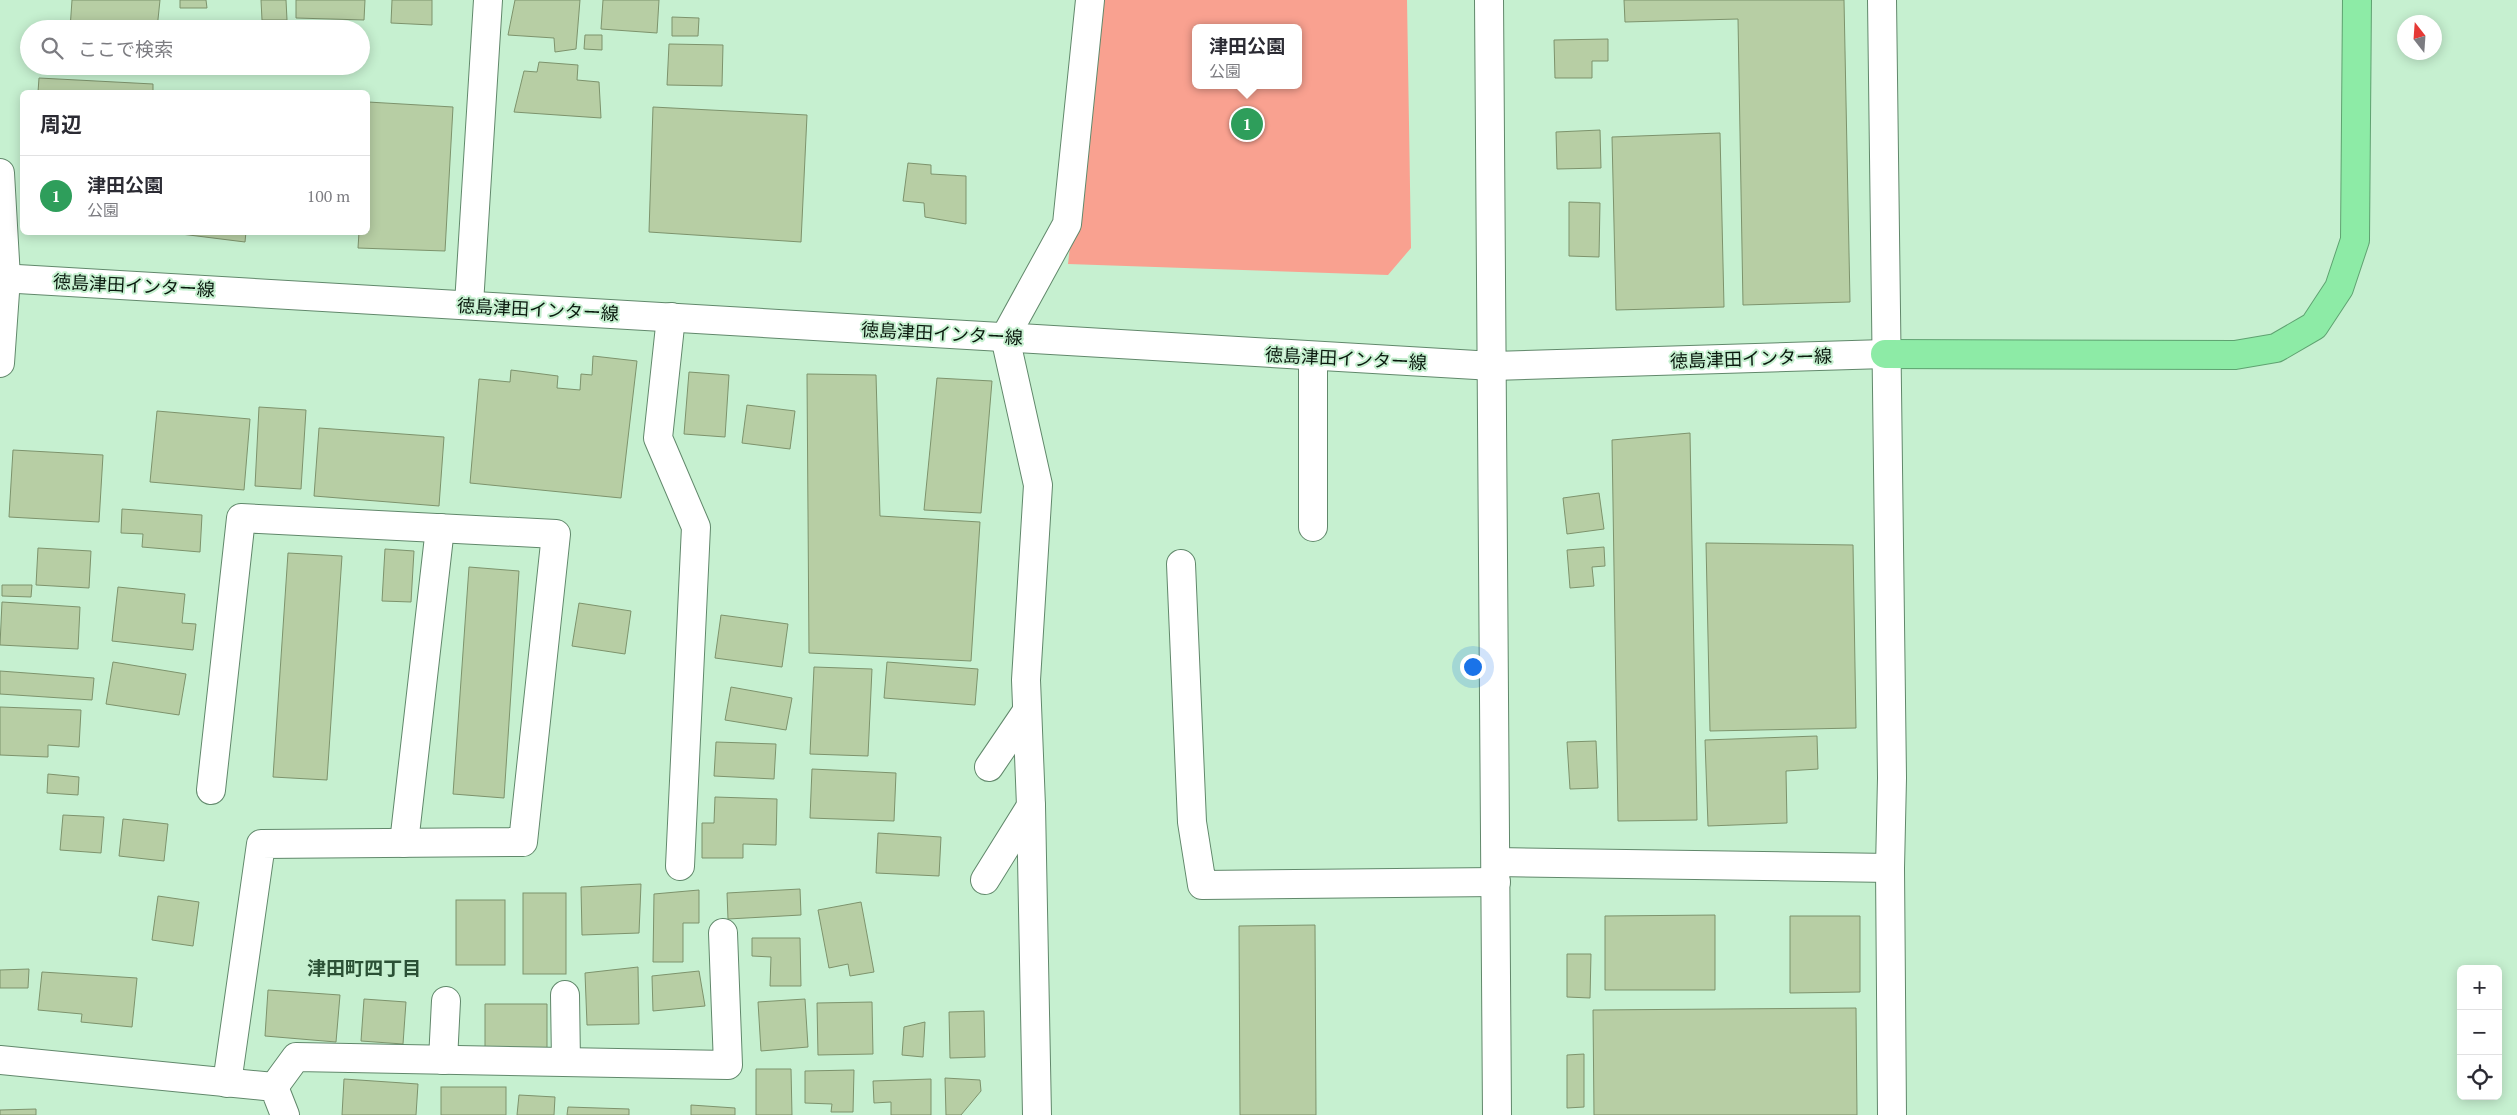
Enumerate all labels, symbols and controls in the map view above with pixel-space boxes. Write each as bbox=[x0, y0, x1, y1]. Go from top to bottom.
north arrow bbox=[2397, 15, 2442, 60]
search box bbox=[20, 20, 370, 75]
popup bbox=[1192, 24, 1302, 89]
text: 津田公園 bbox=[1209, 33, 1285, 58]
icon: search bbox=[38, 34, 66, 62]
text: ここで検索 bbox=[78, 36, 173, 61]
text: 公園 bbox=[1209, 60, 1241, 82]
pin: 1 bbox=[1231, 105, 1263, 143]
text: 周辺 bbox=[40, 110, 82, 138]
text: 津田公園 bbox=[87, 172, 163, 197]
text: 1 bbox=[51, 185, 61, 207]
text: 100 m bbox=[307, 185, 350, 207]
text: 公園 bbox=[87, 199, 119, 221]
street label: 徳島津田インター線 bbox=[52, 269, 216, 301]
street label: 徳島津田インター線 bbox=[456, 293, 620, 325]
street label: 徳島津田インター線 bbox=[860, 317, 1024, 349]
street label: 徳島津田インター線 bbox=[1264, 342, 1428, 374]
street label: 徳島津田インター線 bbox=[1670, 343, 1832, 373]
your location bbox=[1460, 654, 1486, 680]
district label: 津田町四丁目 bbox=[307, 955, 421, 980]
map controls bbox=[2457, 965, 2502, 1100]
button: + bbox=[2457, 965, 2502, 1010]
button: − bbox=[2457, 1010, 2502, 1055]
button: locate bbox=[2457, 1055, 2502, 1100]

